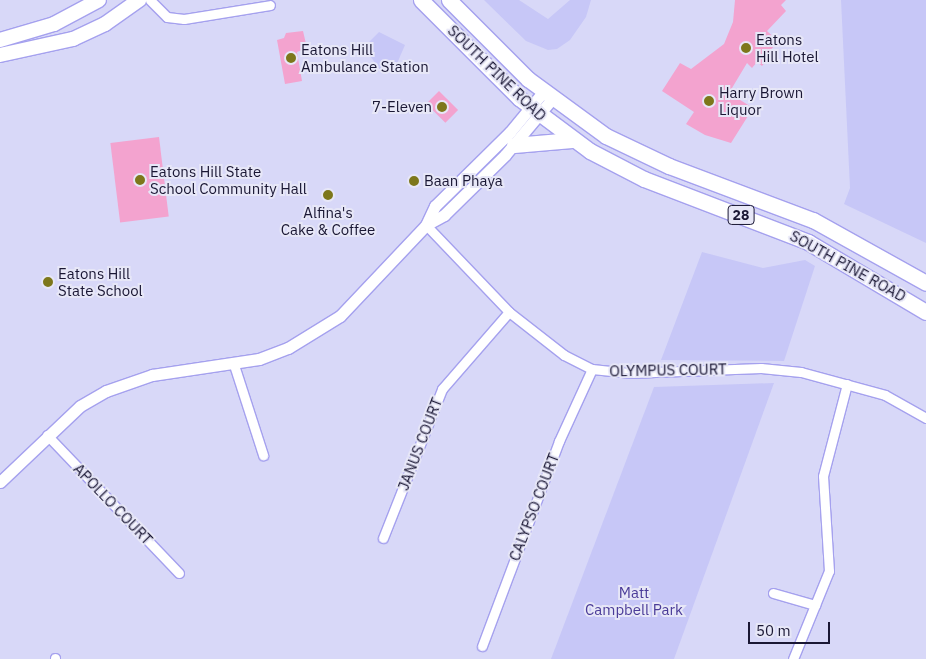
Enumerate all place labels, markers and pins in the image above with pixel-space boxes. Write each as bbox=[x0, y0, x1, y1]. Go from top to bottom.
place label: Eatons Hill Hotel bbox=[756, 30, 819, 65]
place label: Eatons Hill Ambulance Station bbox=[301, 40, 429, 75]
marker: Eatons Hill Hotel bbox=[740, 42, 752, 54]
marker: Eatons Hill Ambulance Station bbox=[285, 52, 297, 64]
place label: Harry Brown Liquor bbox=[719, 83, 803, 118]
marker: Harry Brown Liquor bbox=[703, 95, 715, 107]
place label: 7-Eleven bbox=[372, 98, 432, 116]
marker: 7-Eleven bbox=[436, 101, 448, 113]
place label: Eatons Hill State School Community Hall bbox=[150, 162, 307, 197]
place label: Baan Phaya bbox=[424, 172, 503, 190]
marker: Eatons Hill State School Community Hall bbox=[134, 174, 146, 186]
marker: Baan Phaya bbox=[408, 175, 420, 187]
marker: Alfina's Cake & Coffee bbox=[322, 189, 334, 201]
place label: Alfina's Cake & Coffee bbox=[281, 203, 375, 238]
place label: Eatons Hill State School bbox=[58, 264, 143, 299]
marker: Eatons Hill State School bbox=[42, 276, 54, 288]

